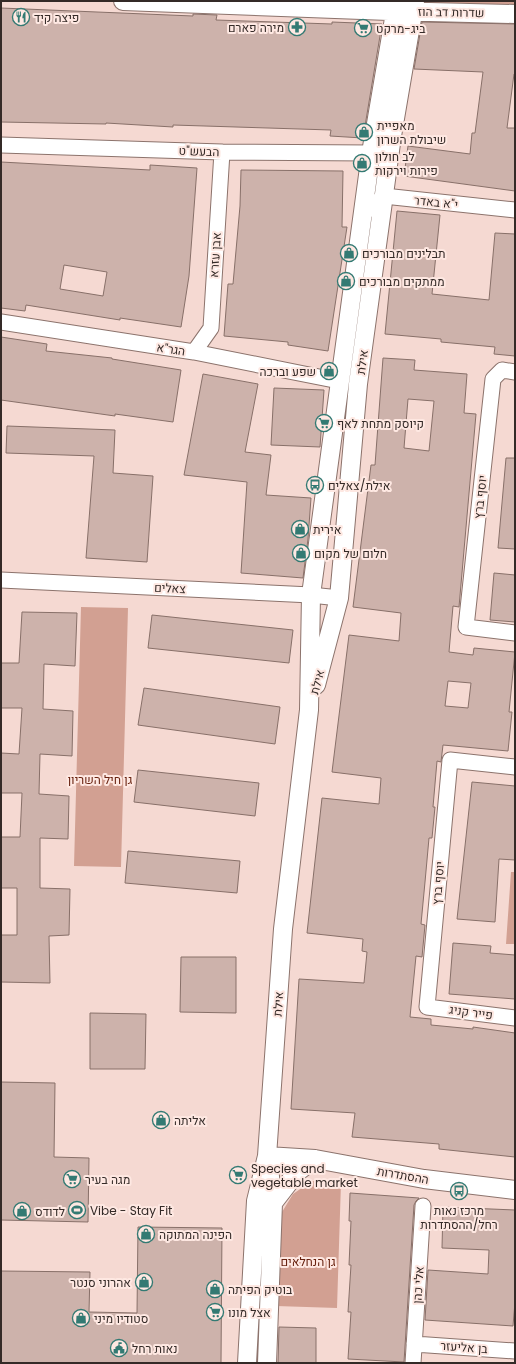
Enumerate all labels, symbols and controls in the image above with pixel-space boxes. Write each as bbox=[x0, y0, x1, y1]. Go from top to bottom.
street label: שדרות דב הוז bbox=[418, 3, 484, 21]
restaurant icon: פיצה קיד bbox=[11, 7, 31, 27]
place label: פיצה קיד bbox=[34, 9, 79, 26]
pharmacy icon: מירה פארם bbox=[287, 17, 307, 37]
supermarket icon: ביג-מרקט bbox=[353, 18, 373, 38]
place label: מירה פארם bbox=[228, 19, 284, 36]
place label: ביג-מרקט bbox=[376, 20, 426, 37]
place label: מאפיית שיבולת השרון bbox=[377, 117, 446, 148]
shop icon: מאפיית שיבולת השרון bbox=[354, 122, 374, 142]
street label: הבעש"ט bbox=[178, 142, 220, 160]
place label: לב חולון פירות וירקות bbox=[375, 148, 438, 179]
shop icon: לב חולון פירות וירקות bbox=[352, 153, 372, 173]
street label: י"א באדר bbox=[413, 191, 459, 213]
street label: אבן עזרא bbox=[205, 231, 225, 278]
shop icon: תבלינים מבורכים bbox=[339, 243, 359, 263]
place label: תבלינים מבורכים bbox=[362, 245, 445, 262]
shop icon: ממתקים מבורכים bbox=[336, 271, 356, 291]
place label: ממתקים מבורכים bbox=[359, 273, 445, 290]
street label: הגר"א bbox=[155, 338, 187, 360]
street label: אילת bbox=[352, 348, 372, 376]
shop icon: שפע וברכה bbox=[319, 361, 339, 381]
place label: שפע וברכה bbox=[260, 363, 316, 380]
supermarket icon: קיוסק מתחת לאף bbox=[314, 413, 334, 433]
place label: קיוסק מתחת לאף bbox=[337, 415, 424, 432]
street label: יוסף ברץ bbox=[469, 474, 491, 520]
bus stop icon: אילת/צאלים bbox=[305, 475, 325, 495]
place label: אילת/צאלים bbox=[328, 477, 391, 494]
shop icon: אירית bbox=[290, 519, 310, 539]
place label: אירית bbox=[313, 521, 342, 538]
shop icon: חלום של מקום bbox=[291, 543, 311, 563]
place label: חלום של מקום bbox=[314, 545, 387, 562]
street label: צאלים bbox=[154, 579, 187, 597]
street label: אילת bbox=[306, 667, 329, 696]
park label: גן חיל השריון bbox=[68, 771, 133, 788]
street label: יוסף ברץ bbox=[428, 860, 448, 906]
street label: אילת bbox=[269, 991, 287, 1017]
street label: פייר קניג bbox=[448, 1001, 494, 1023]
shop icon: אליתה bbox=[151, 1110, 171, 1130]
place label: אליתה bbox=[174, 1112, 206, 1129]
place label: Species and vegetable market bbox=[251, 1160, 358, 1191]
street label: ההסתדרות bbox=[376, 1162, 430, 1188]
supermarket icon: Species and vegetable market bbox=[228, 1165, 248, 1185]
supermarket icon: מגה בעיר bbox=[62, 1169, 82, 1189]
place label: מגה בעיר bbox=[85, 1171, 130, 1188]
bus stop icon: מרכז נאות רחל/ההסתדרות bbox=[449, 1181, 469, 1201]
sports icon: Vibe - Stay Fit bbox=[67, 1200, 87, 1220]
shop icon: לדודס bbox=[12, 1201, 32, 1221]
place label: Vibe - Stay Fit bbox=[90, 1202, 173, 1219]
place label: מרכז נאות רחל/ההסתדרות bbox=[420, 1202, 498, 1233]
place label: לדודס bbox=[35, 1203, 65, 1220]
shop icon: הפינה המתוקה bbox=[136, 1224, 156, 1244]
place label: הפינה המתוקה bbox=[159, 1226, 232, 1243]
park label: גן הנחלאים bbox=[280, 1253, 336, 1270]
street label: אלי כהן bbox=[408, 1265, 428, 1304]
shop icon: אהרוני סנטר bbox=[134, 1272, 154, 1292]
place label: אהרוני סנטר bbox=[70, 1274, 131, 1291]
shop icon: בוטיק הפיתה bbox=[205, 1279, 225, 1299]
place label: בוטיק הפיתה bbox=[228, 1281, 293, 1298]
supermarket icon: אצל מונו bbox=[205, 1302, 225, 1322]
place label: אצל מונו bbox=[228, 1304, 271, 1321]
shop icon: סטודיו מיני bbox=[71, 1308, 91, 1328]
place label: סטודיו מיני bbox=[94, 1310, 148, 1327]
street label: בן אליעזר bbox=[440, 1337, 489, 1357]
public building icon: נאות רחל bbox=[109, 1338, 129, 1358]
place label: נאות רחל bbox=[132, 1340, 178, 1357]

